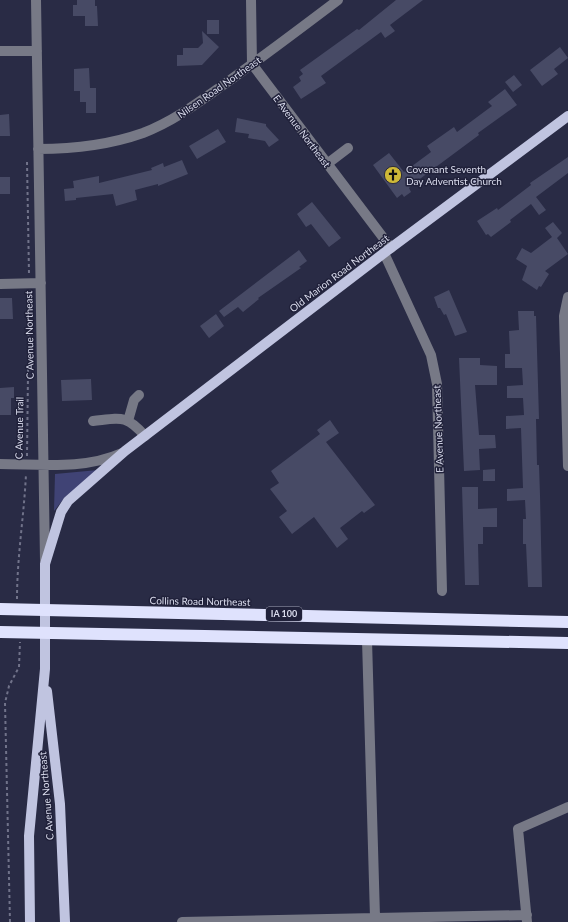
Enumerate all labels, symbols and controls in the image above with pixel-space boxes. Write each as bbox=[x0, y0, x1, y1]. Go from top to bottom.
street label: Nilsen Road Northeast bbox=[175, 53, 263, 120]
street label: E Avenue Northeast bbox=[271, 92, 333, 170]
place label: Covenant Seventh Day Adventist Church bbox=[406, 163, 502, 187]
church icon: Covenant Seventh Day Adventist Church bbox=[383, 165, 403, 185]
street label: Old Marion Road Northeast bbox=[287, 231, 391, 314]
street label: C Avenue Northeast bbox=[22, 290, 36, 379]
street label: E Avenue Northeast bbox=[430, 385, 446, 473]
street label: C Avenue Trail bbox=[12, 397, 26, 459]
street label: Collins Road Northeast bbox=[150, 594, 251, 608]
road number: IA 100 bbox=[266, 607, 302, 621]
street label: C Avenue Northeast bbox=[36, 751, 56, 841]

